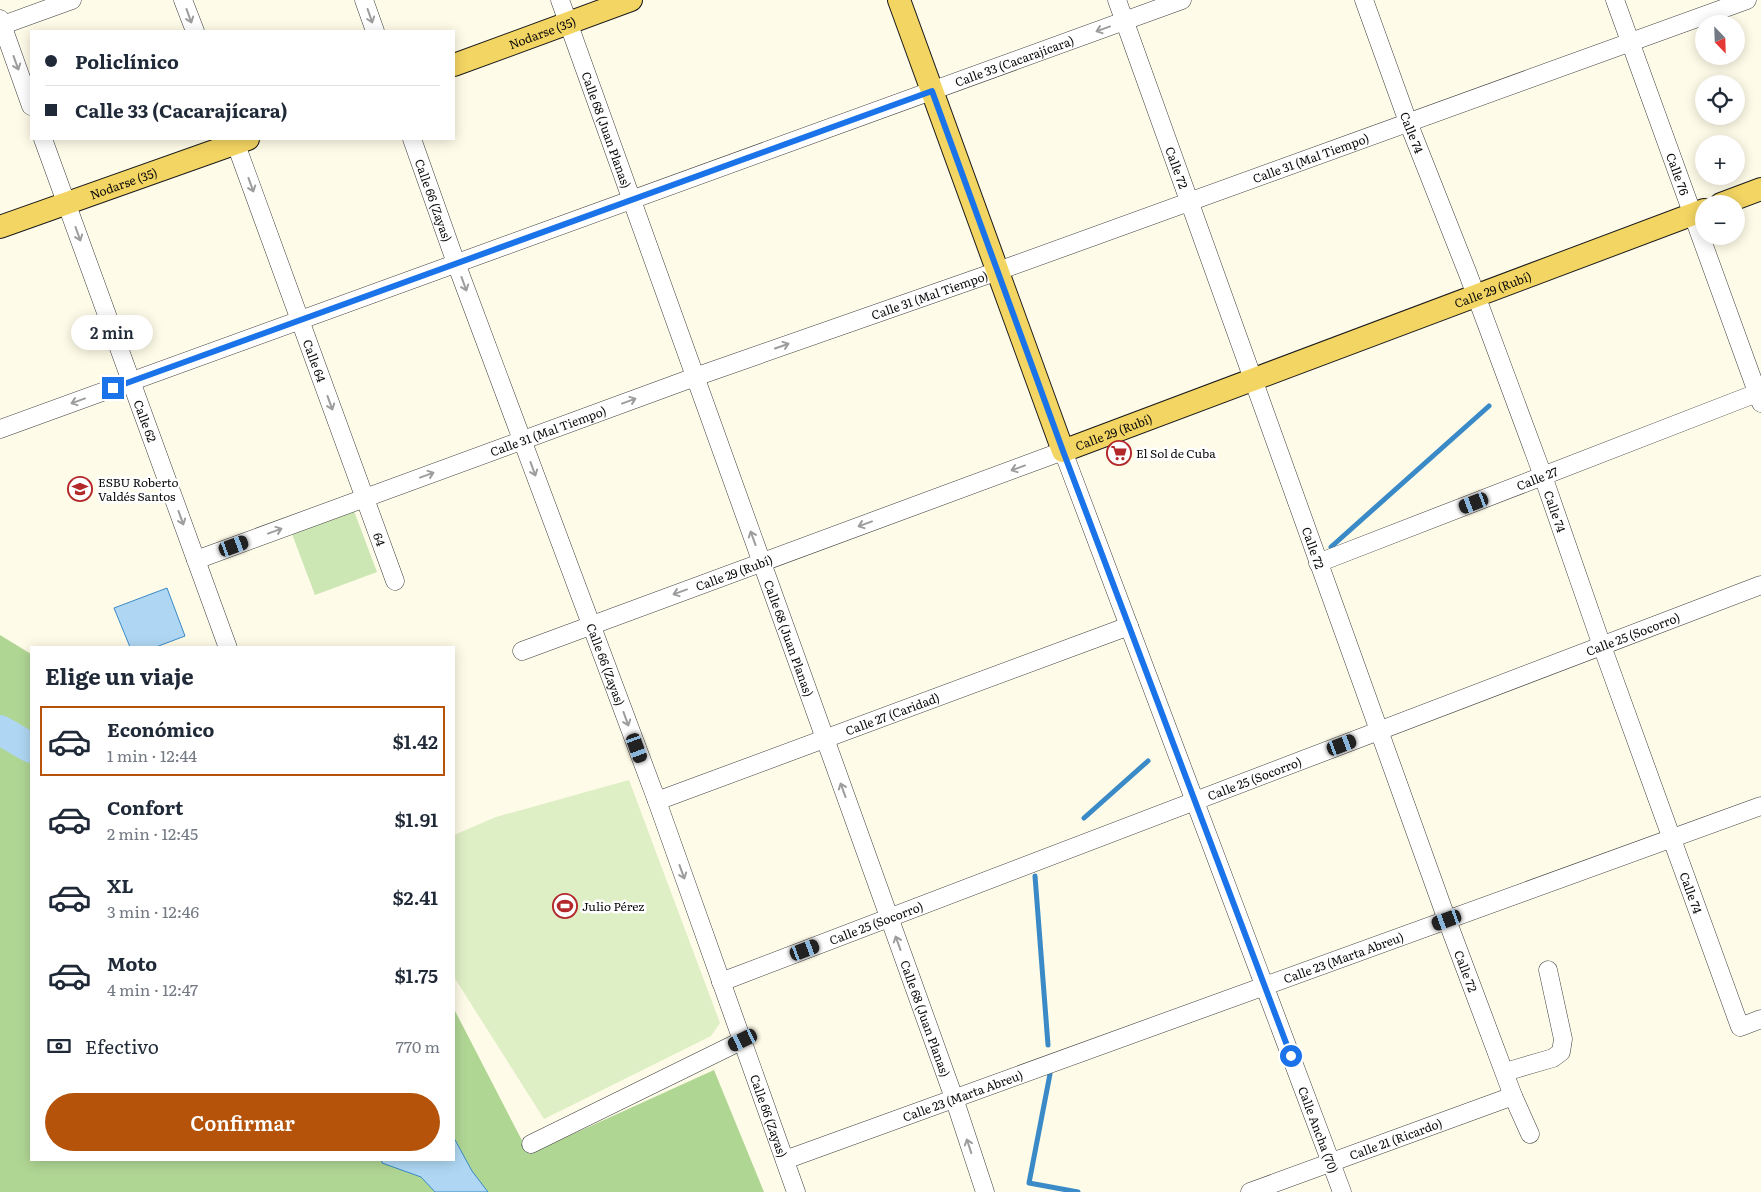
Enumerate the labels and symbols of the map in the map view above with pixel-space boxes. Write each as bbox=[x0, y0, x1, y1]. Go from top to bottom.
one-way arrow bbox=[185, 7, 194, 23]
one-way arrow bbox=[366, 7, 375, 23]
street label: Nodarse (35) bbox=[506, 12, 578, 53]
north arrow bbox=[1695, 15, 1745, 65]
one-way arrow bbox=[1096, 25, 1111, 34]
street label: Calle 33 (Cacarajícara) bbox=[952, 31, 1076, 91]
one-way arrow bbox=[12, 54, 21, 70]
street label: Calle 68 (Juan Planas) bbox=[577, 69, 636, 191]
street label: Calle 74 bbox=[1396, 109, 1429, 156]
street label: Calle 31 (Mal Tiempo) bbox=[1250, 129, 1371, 187]
street label: Calle 72 bbox=[1161, 144, 1193, 191]
street label: Calle 76 bbox=[1662, 150, 1694, 198]
street label: Calle 66 (Zayas) bbox=[411, 156, 457, 244]
street label: Nodarse (35) bbox=[87, 163, 160, 203]
one-way arrow bbox=[247, 176, 256, 192]
one-way arrow bbox=[74, 226, 83, 241]
street label: Calle 31 (Mal Tiempo) bbox=[869, 266, 990, 324]
street label: Calle 29 (Rubí) bbox=[1452, 267, 1534, 312]
one-way arrow bbox=[460, 275, 469, 291]
callout: 2 min bbox=[72, 316, 154, 350]
street label: Calle 64 bbox=[299, 337, 331, 385]
one-way arrow bbox=[774, 341, 789, 350]
route end bbox=[102, 377, 124, 399]
one-way arrow bbox=[326, 395, 335, 410]
one-way arrow bbox=[621, 396, 636, 405]
one-way arrow bbox=[71, 397, 87, 406]
street label: Calle 62 bbox=[130, 397, 161, 445]
street label: Calle 31 (Mal Tiempo) bbox=[487, 401, 609, 460]
street label: Calle 29 (Rubí) bbox=[1073, 409, 1155, 455]
supermarket icon: El Sol de Cuba bbox=[1106, 440, 1132, 466]
place label: El Sol de Cuba bbox=[1136, 444, 1216, 462]
one-way arrow bbox=[529, 461, 538, 476]
street label: Calle 27 bbox=[1514, 462, 1561, 494]
one-way arrow bbox=[1010, 464, 1026, 473]
one-way arrow bbox=[419, 470, 435, 479]
place label: ESBU Roberto Valdés Santos bbox=[98, 473, 179, 505]
school or university icon: ESBU Roberto Valdés Santos bbox=[67, 476, 93, 502]
street label: Calle 74 bbox=[1540, 488, 1571, 535]
car bbox=[1457, 491, 1490, 515]
one-way arrow bbox=[177, 510, 186, 525]
one-way arrow bbox=[858, 520, 873, 529]
street label: Calle 72 bbox=[1298, 524, 1329, 571]
one-way arrow bbox=[267, 526, 282, 535]
street label: 64 bbox=[369, 530, 391, 549]
one-way arrow bbox=[748, 531, 757, 546]
car bbox=[217, 534, 250, 558]
street label: Calle 29 (Rubí) bbox=[693, 550, 775, 595]
street label: Calle 68 (Juan Planas) bbox=[760, 577, 818, 699]
one-way arrow bbox=[672, 588, 688, 597]
street label: Calle 25 (Socorro) bbox=[1583, 608, 1682, 660]
street label: Calle 66 (Zayas) bbox=[582, 621, 630, 708]
street label: Calle 27 (Caridad) bbox=[843, 688, 942, 739]
one-way arrow bbox=[622, 711, 631, 727]
car bbox=[624, 731, 649, 765]
car bbox=[1325, 733, 1358, 757]
street label: Calle 25 (Socorro) bbox=[1205, 752, 1304, 804]
one-way arrow bbox=[838, 783, 847, 798]
one-way arrow bbox=[678, 864, 687, 879]
street label: Calle 74 bbox=[1676, 869, 1707, 917]
sports icon: Julio Pérez bbox=[552, 893, 578, 919]
place label: Julio Pérez bbox=[582, 897, 644, 915]
street label: Calle 25 (Socorro) bbox=[826, 897, 926, 949]
car bbox=[1430, 908, 1463, 932]
street label: Calle 23 (Marta Abreu) bbox=[1281, 927, 1406, 988]
one-way arrow bbox=[893, 936, 902, 951]
car bbox=[788, 938, 821, 962]
street label: Calle 72 bbox=[1450, 948, 1482, 995]
street label: Calle 68 (Juan Planas) bbox=[896, 958, 955, 1079]
car bbox=[726, 1027, 759, 1053]
route start bbox=[1280, 1045, 1302, 1067]
street label: Calle 23 (Marta Abreu) bbox=[900, 1065, 1025, 1126]
street label: Calle 66 (Zayas) bbox=[746, 1072, 792, 1160]
street label: Calle Ancha (70) bbox=[1294, 1084, 1343, 1176]
street label: Calle 21 (Ricardo) bbox=[1347, 1114, 1445, 1164]
one-way arrow bbox=[964, 1138, 974, 1154]

